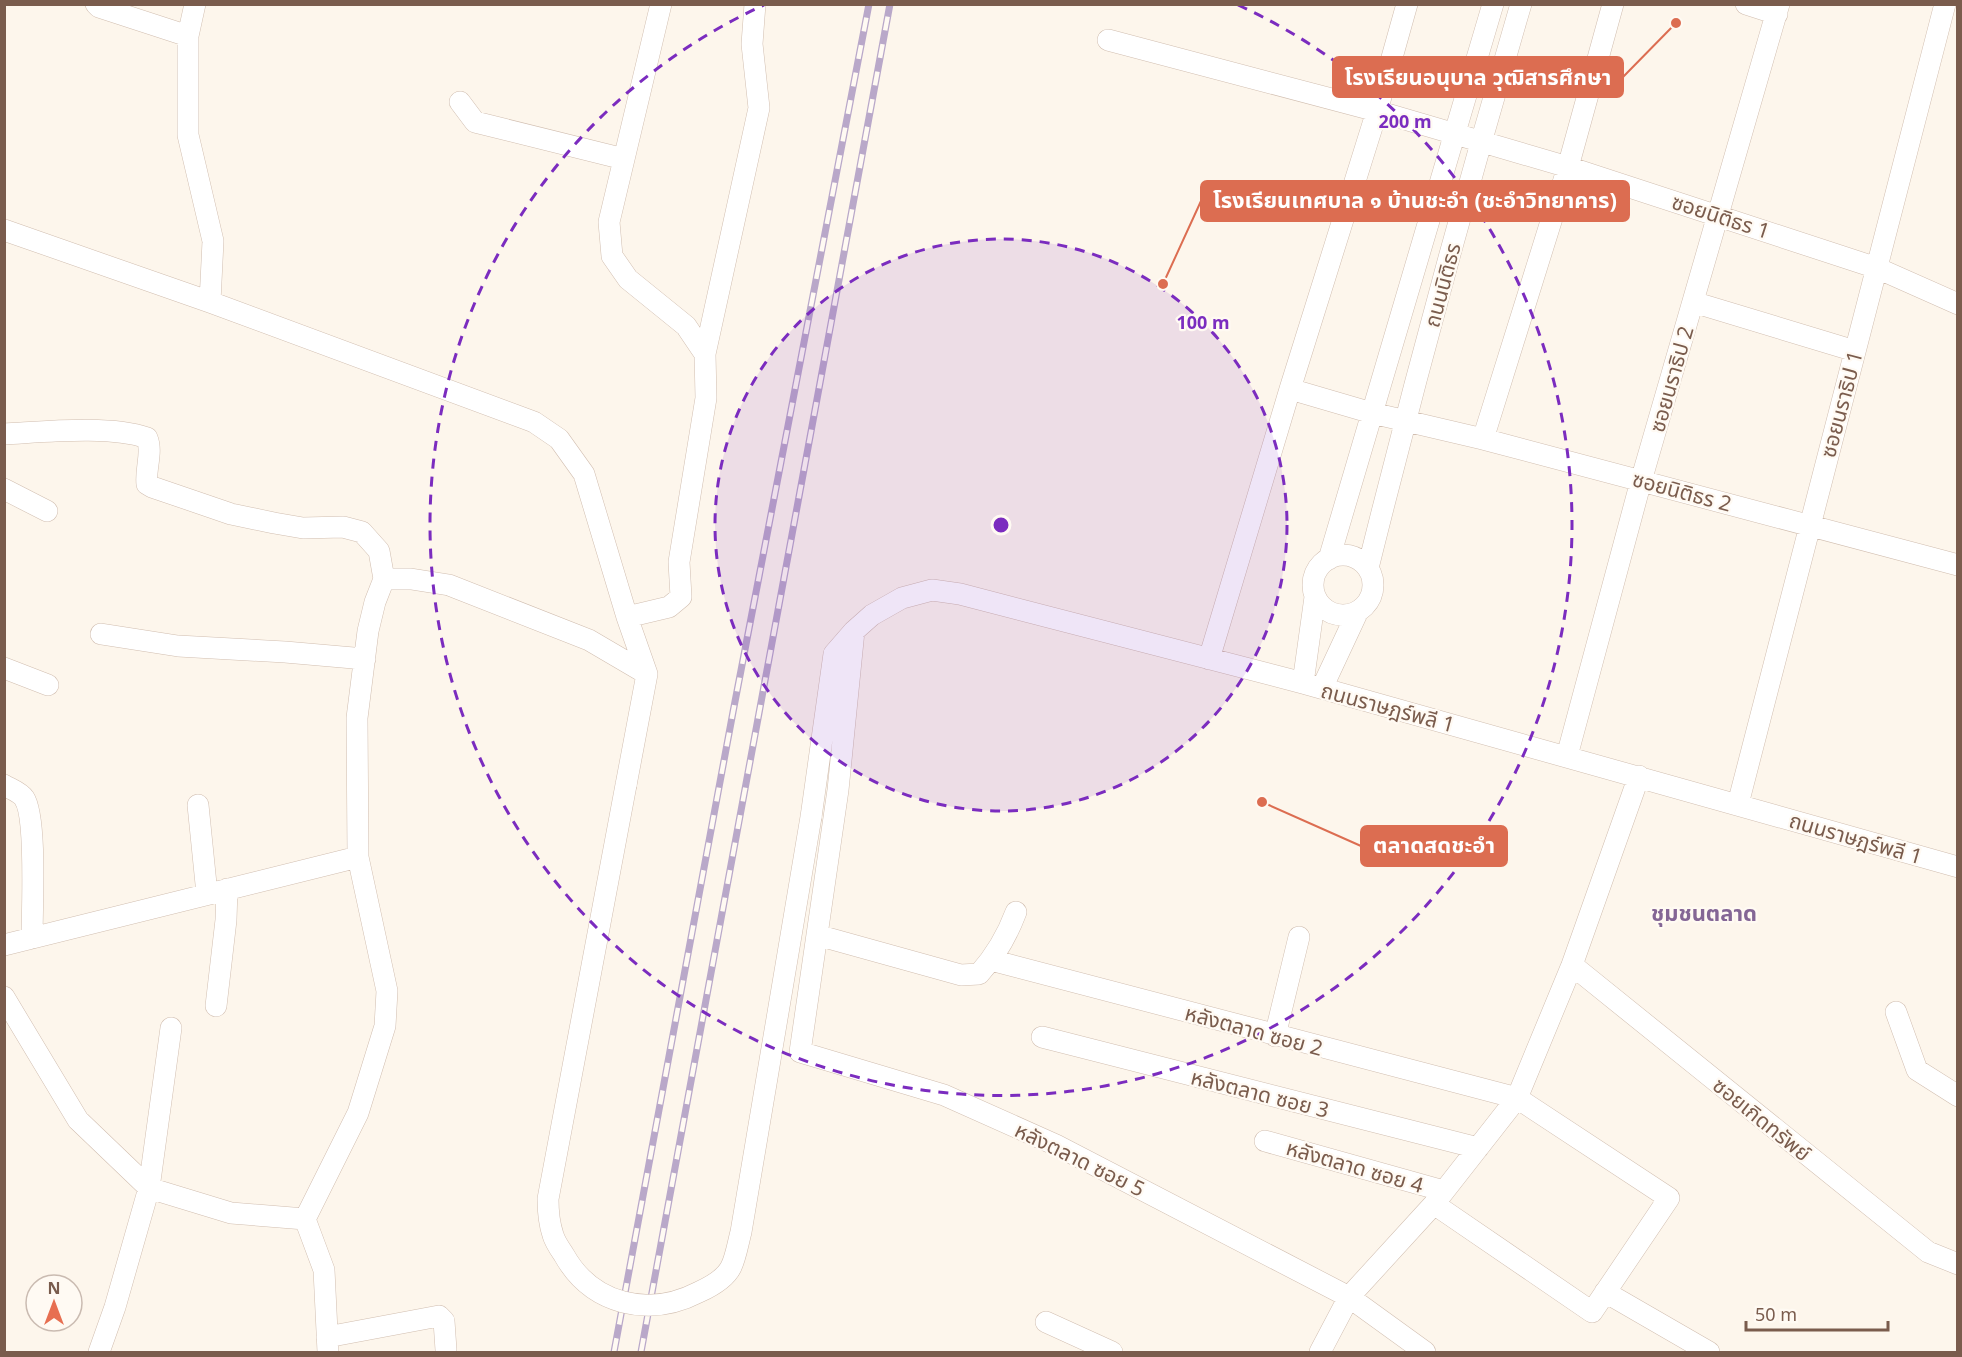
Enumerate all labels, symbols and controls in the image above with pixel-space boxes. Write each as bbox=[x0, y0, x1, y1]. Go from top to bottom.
callout: โรงเรียนอนุบาล วุฒิสารศึกษา bbox=[1333, 57, 1623, 97]
text: โรงเรียนอนุบาล วุฒิสารศึกษา bbox=[1345, 61, 1611, 91]
text: 200 m bbox=[1378, 109, 1432, 133]
callout: โรงเรียนเทศบาล ๑ บ้านชะอำ (ชะอำวิทยาคาร) bbox=[1201, 181, 1629, 221]
text: โรงเรียนเทศบาล ๑ บ้านชะอำ (ชะอำวิทยาคาร) bbox=[1213, 184, 1617, 214]
street label: ซอยนิติธร 1 bbox=[1668, 187, 1774, 245]
street label: ถนนนิติธร bbox=[1417, 240, 1467, 330]
text: 100 m bbox=[1176, 310, 1230, 334]
street label: ซอยนราธิป 2 bbox=[1642, 323, 1700, 435]
street label: ซอยนราธิป 1 bbox=[1813, 348, 1869, 460]
street label: ซอยนิติธร 2 bbox=[1629, 464, 1735, 518]
centre of rings bbox=[991, 515, 1011, 535]
street label: ถนนราษฎร์พลี 1 bbox=[1318, 676, 1458, 738]
street label: ถนนราษฎร์พลี 1 bbox=[1786, 806, 1926, 870]
callout: ตลาดสดชะอำ bbox=[1361, 826, 1507, 866]
text: ตลาดสดชะอำ bbox=[1373, 829, 1495, 859]
district label: ชุมชนตลาด bbox=[1651, 897, 1757, 927]
street label: หลังตลาด ซอย 2 bbox=[1182, 998, 1326, 1062]
street label: หลังตลาด ซอย 3 bbox=[1188, 1062, 1332, 1124]
street label: ซอยเกิดทรัพย์ bbox=[1707, 1071, 1817, 1167]
street label: หลังตลาด ซอย 5 bbox=[1010, 1115, 1150, 1203]
street label: หลังตลาด ซอย 4 bbox=[1283, 1133, 1427, 1199]
north arrow bbox=[24, 1273, 84, 1333]
text: N bbox=[47, 1277, 61, 1299]
scale bar bbox=[1746, 1294, 1888, 1332]
text: 50 m bbox=[1755, 1302, 1797, 1326]

